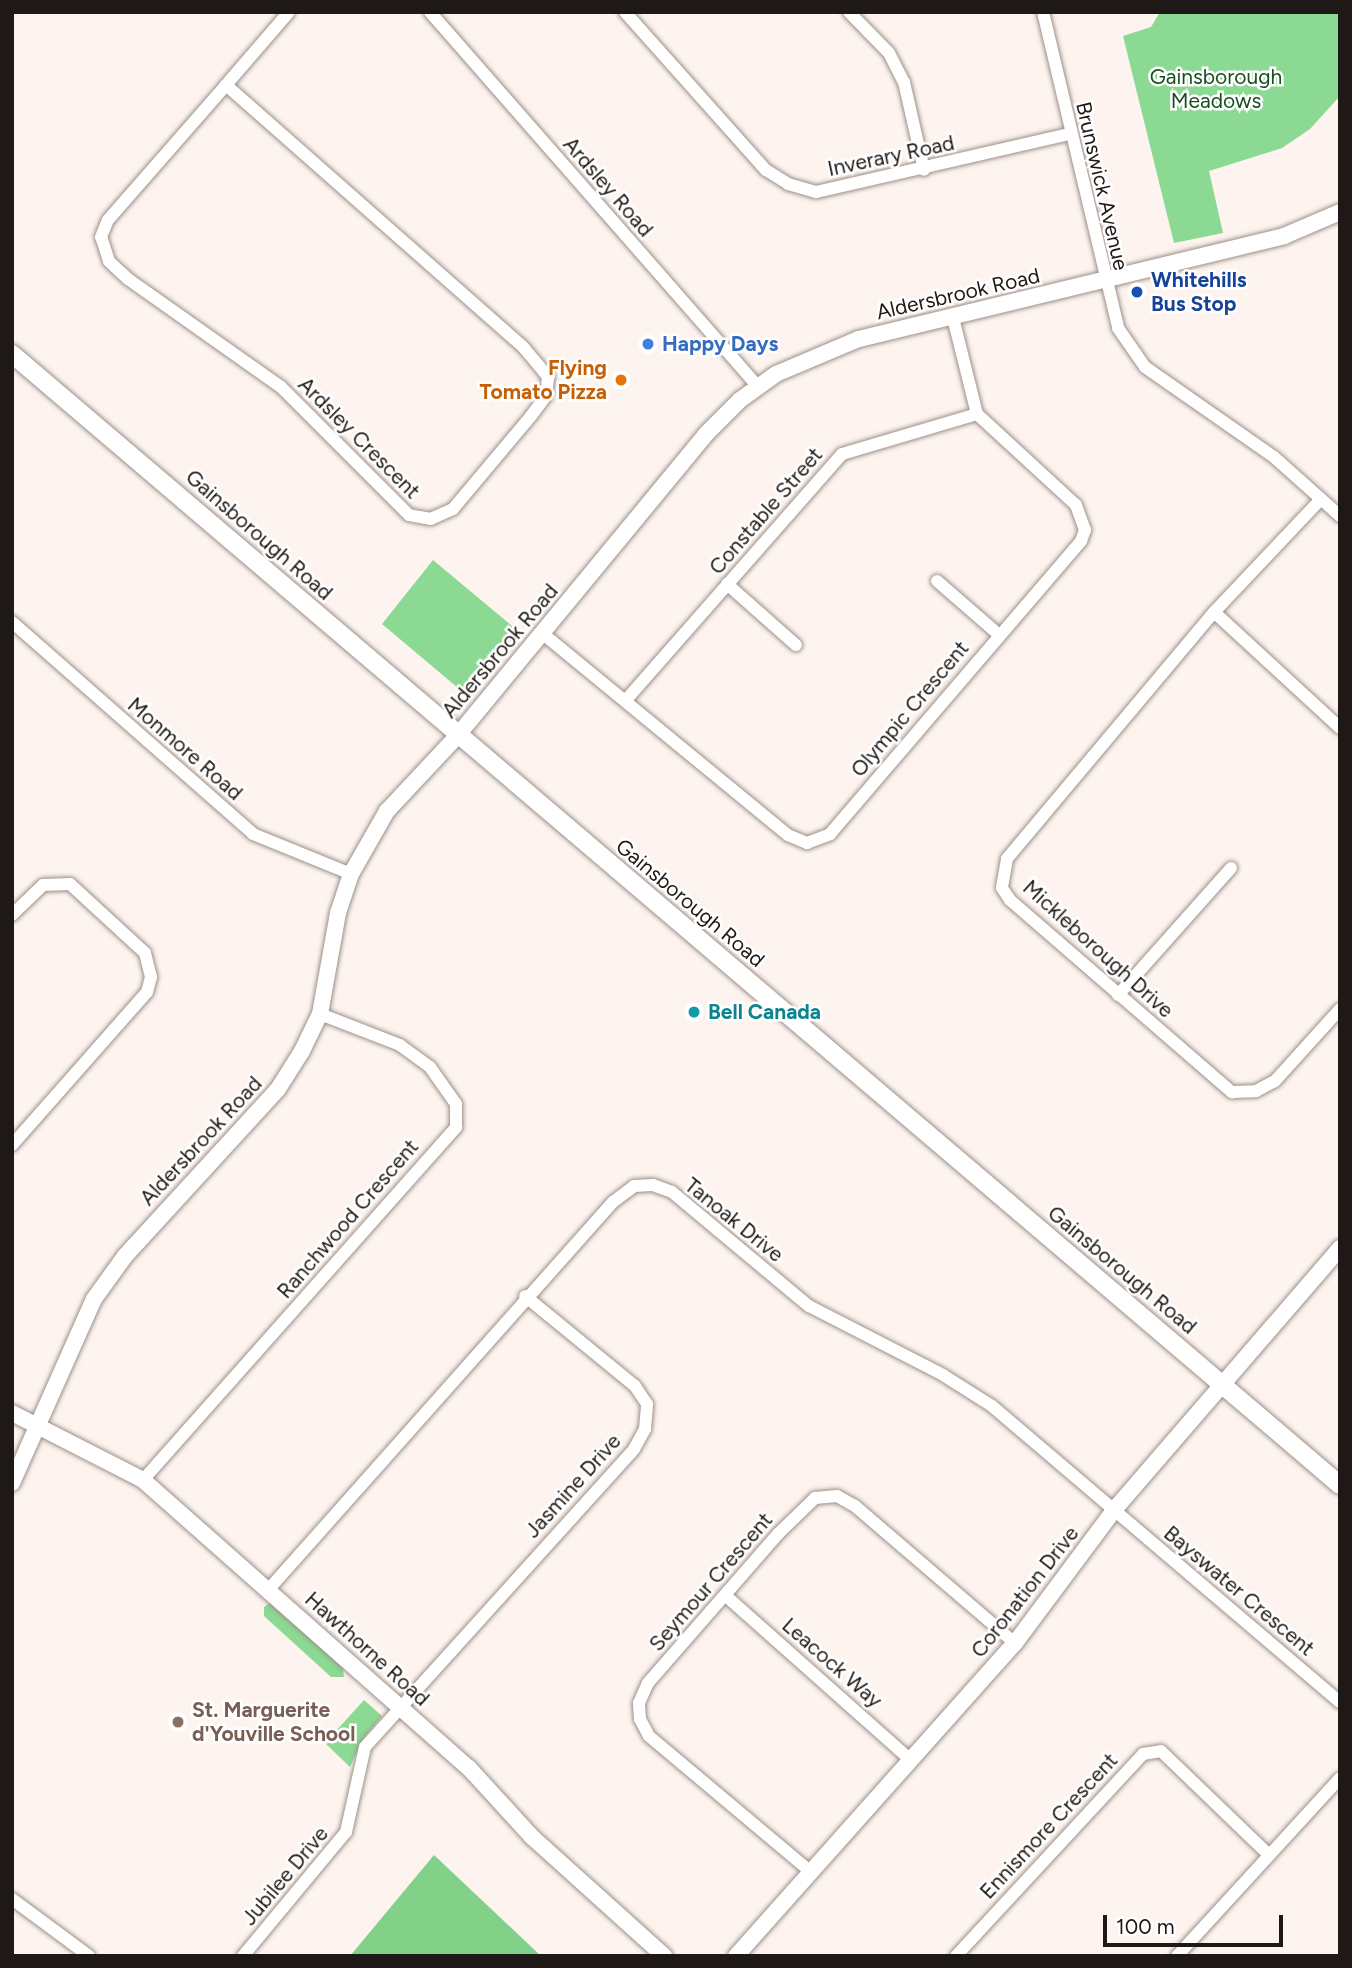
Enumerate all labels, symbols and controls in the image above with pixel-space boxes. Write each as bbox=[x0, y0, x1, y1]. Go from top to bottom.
park label: Gainsborough Meadows bbox=[1150, 64, 1282, 114]
street label: Brunswick Avenue bbox=[1070, 99, 1134, 273]
street label: Inverary Road bbox=[825, 130, 957, 182]
street label: Ardsley Road bbox=[558, 132, 658, 242]
street label: Aldersbrook Road bbox=[874, 263, 1042, 325]
place label: Whitehills Bus Stop bbox=[1151, 267, 1247, 317]
marker: Whitehills Bus Stop bbox=[1129, 284, 1145, 300]
place label: Happy Days bbox=[662, 331, 778, 357]
marker: Happy Days bbox=[640, 336, 656, 352]
place label: Flying Tomato Pizza bbox=[480, 355, 607, 405]
street label: Ardsley Crescent bbox=[293, 372, 425, 504]
marker: Flying Tomato Pizza bbox=[613, 372, 629, 388]
street label: Constable Street bbox=[704, 442, 828, 580]
street label: Gainsborough Road bbox=[181, 464, 337, 606]
street label: Aldersbrook Road bbox=[437, 579, 563, 723]
street label: Olympic Crescent bbox=[846, 636, 974, 782]
street label: Monmore Road bbox=[122, 692, 248, 806]
street label: Gainsborough Road bbox=[611, 834, 769, 972]
street label: Mickleborough Drive bbox=[1018, 875, 1178, 1023]
place label: Bell Canada bbox=[708, 999, 821, 1025]
marker: Bell Canada bbox=[686, 1004, 702, 1020]
street label: Aldersbrook Road bbox=[135, 1071, 267, 1211]
street label: Ranchwood Crescent bbox=[272, 1134, 424, 1304]
street label: Tanoak Drive bbox=[680, 1173, 788, 1267]
street label: Gainsborough Road bbox=[1043, 1201, 1201, 1339]
street label: Jasmine Drive bbox=[520, 1429, 626, 1543]
street label: Seymour Crescent bbox=[644, 1508, 778, 1656]
street label: Coronation Drive bbox=[966, 1521, 1084, 1663]
street label: Bayswater Crescent bbox=[1159, 1521, 1319, 1661]
street label: Hawthorne Road bbox=[300, 1587, 434, 1711]
street label: Leacock Way bbox=[777, 1613, 887, 1713]
place label: St. Marguerite d'Youville School bbox=[192, 1697, 355, 1747]
marker: St. Marguerite d'Youville School bbox=[170, 1714, 186, 1730]
street label: Ennismore Crescent bbox=[975, 1748, 1123, 1904]
street label: Jubilee Drive bbox=[236, 1822, 334, 1930]
scale bar bbox=[1107, 1902, 1287, 1946]
text: 100 m bbox=[1116, 1914, 1175, 1939]

